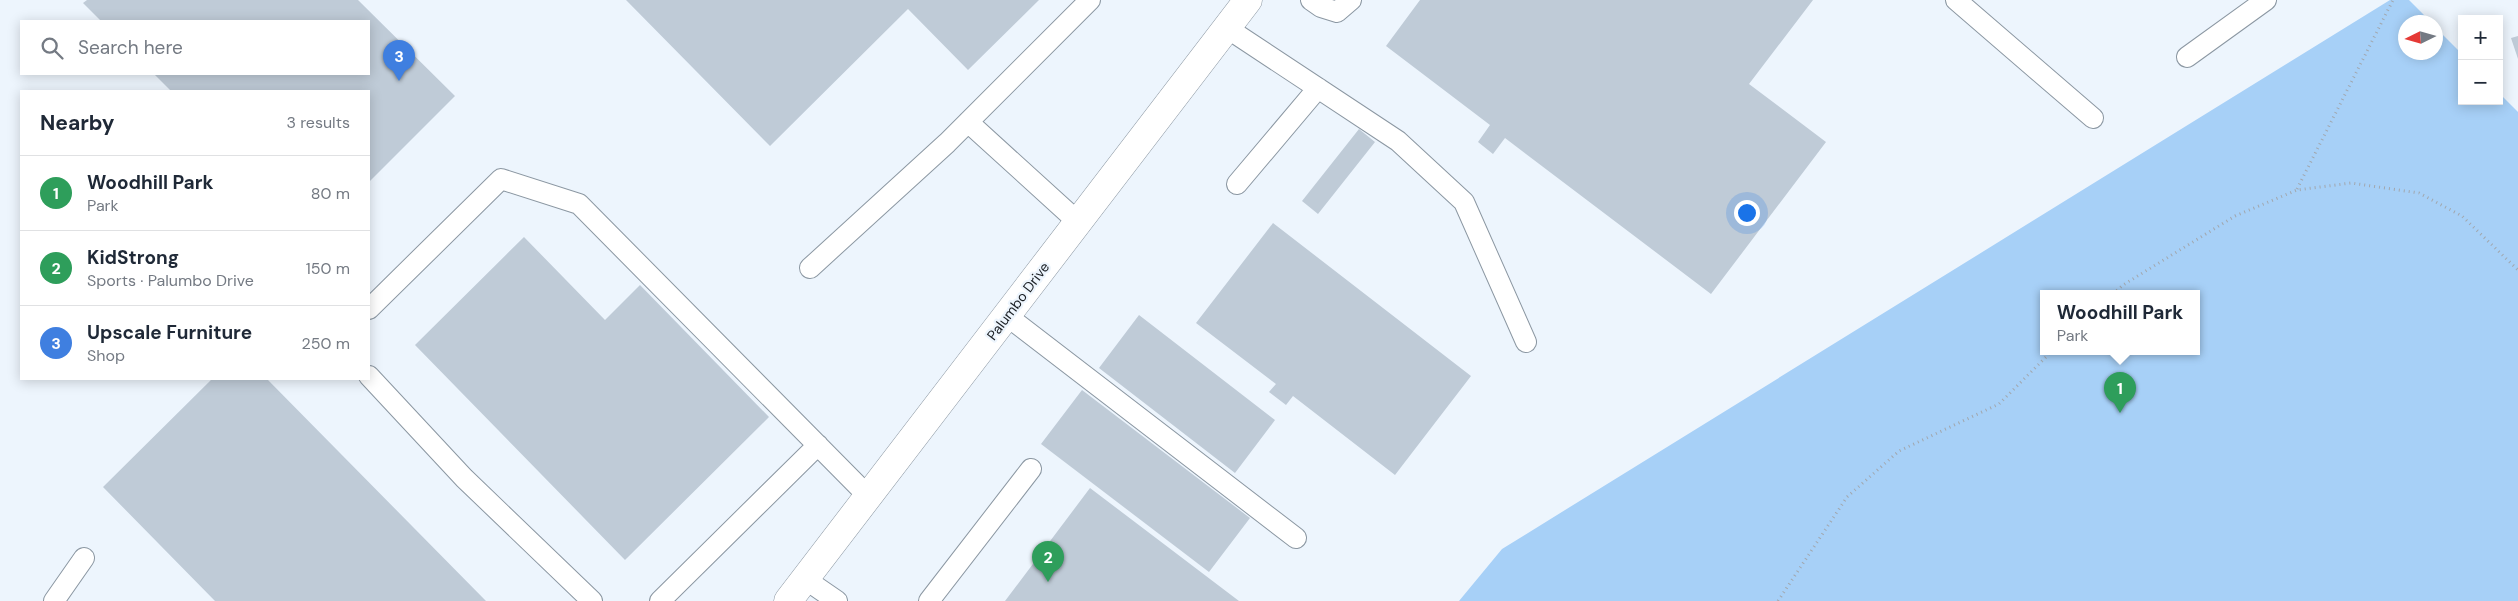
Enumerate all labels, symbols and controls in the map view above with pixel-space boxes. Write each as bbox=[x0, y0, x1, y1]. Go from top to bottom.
north arrow bbox=[2398, 15, 2443, 60]
map controls bbox=[2458, 15, 2503, 105]
button: + bbox=[2458, 15, 2503, 60]
search box bbox=[20, 20, 370, 75]
icon: search bbox=[38, 34, 66, 62]
text: Search here bbox=[78, 35, 183, 60]
pin: 3 bbox=[383, 40, 415, 81]
button: − bbox=[2458, 60, 2503, 105]
text: Nearby bbox=[40, 109, 114, 137]
text: 3 results bbox=[287, 112, 350, 133]
text: Woodhill Park bbox=[87, 170, 213, 195]
text: 1 bbox=[53, 183, 59, 204]
text: 80 m bbox=[311, 183, 350, 204]
text: Park bbox=[87, 195, 119, 216]
your location bbox=[1734, 200, 1760, 226]
text: KidStrong bbox=[87, 245, 179, 270]
text: 2 bbox=[51, 258, 61, 279]
text: 150 m bbox=[306, 258, 350, 279]
street label: Palumbo Drive bbox=[983, 258, 1053, 344]
text: Sports · Palumbo Drive bbox=[87, 270, 254, 291]
popup bbox=[2040, 290, 2200, 355]
text: Woodhill Park bbox=[2057, 300, 2183, 325]
text: Upscale Furniture bbox=[87, 320, 252, 345]
text: Park bbox=[2057, 325, 2088, 346]
text: 3 bbox=[51, 333, 61, 354]
text: 250 m bbox=[302, 333, 350, 354]
text: Shop bbox=[87, 345, 125, 366]
pin: 1 bbox=[2104, 372, 2136, 413]
pin: 2 bbox=[1032, 541, 1064, 582]

